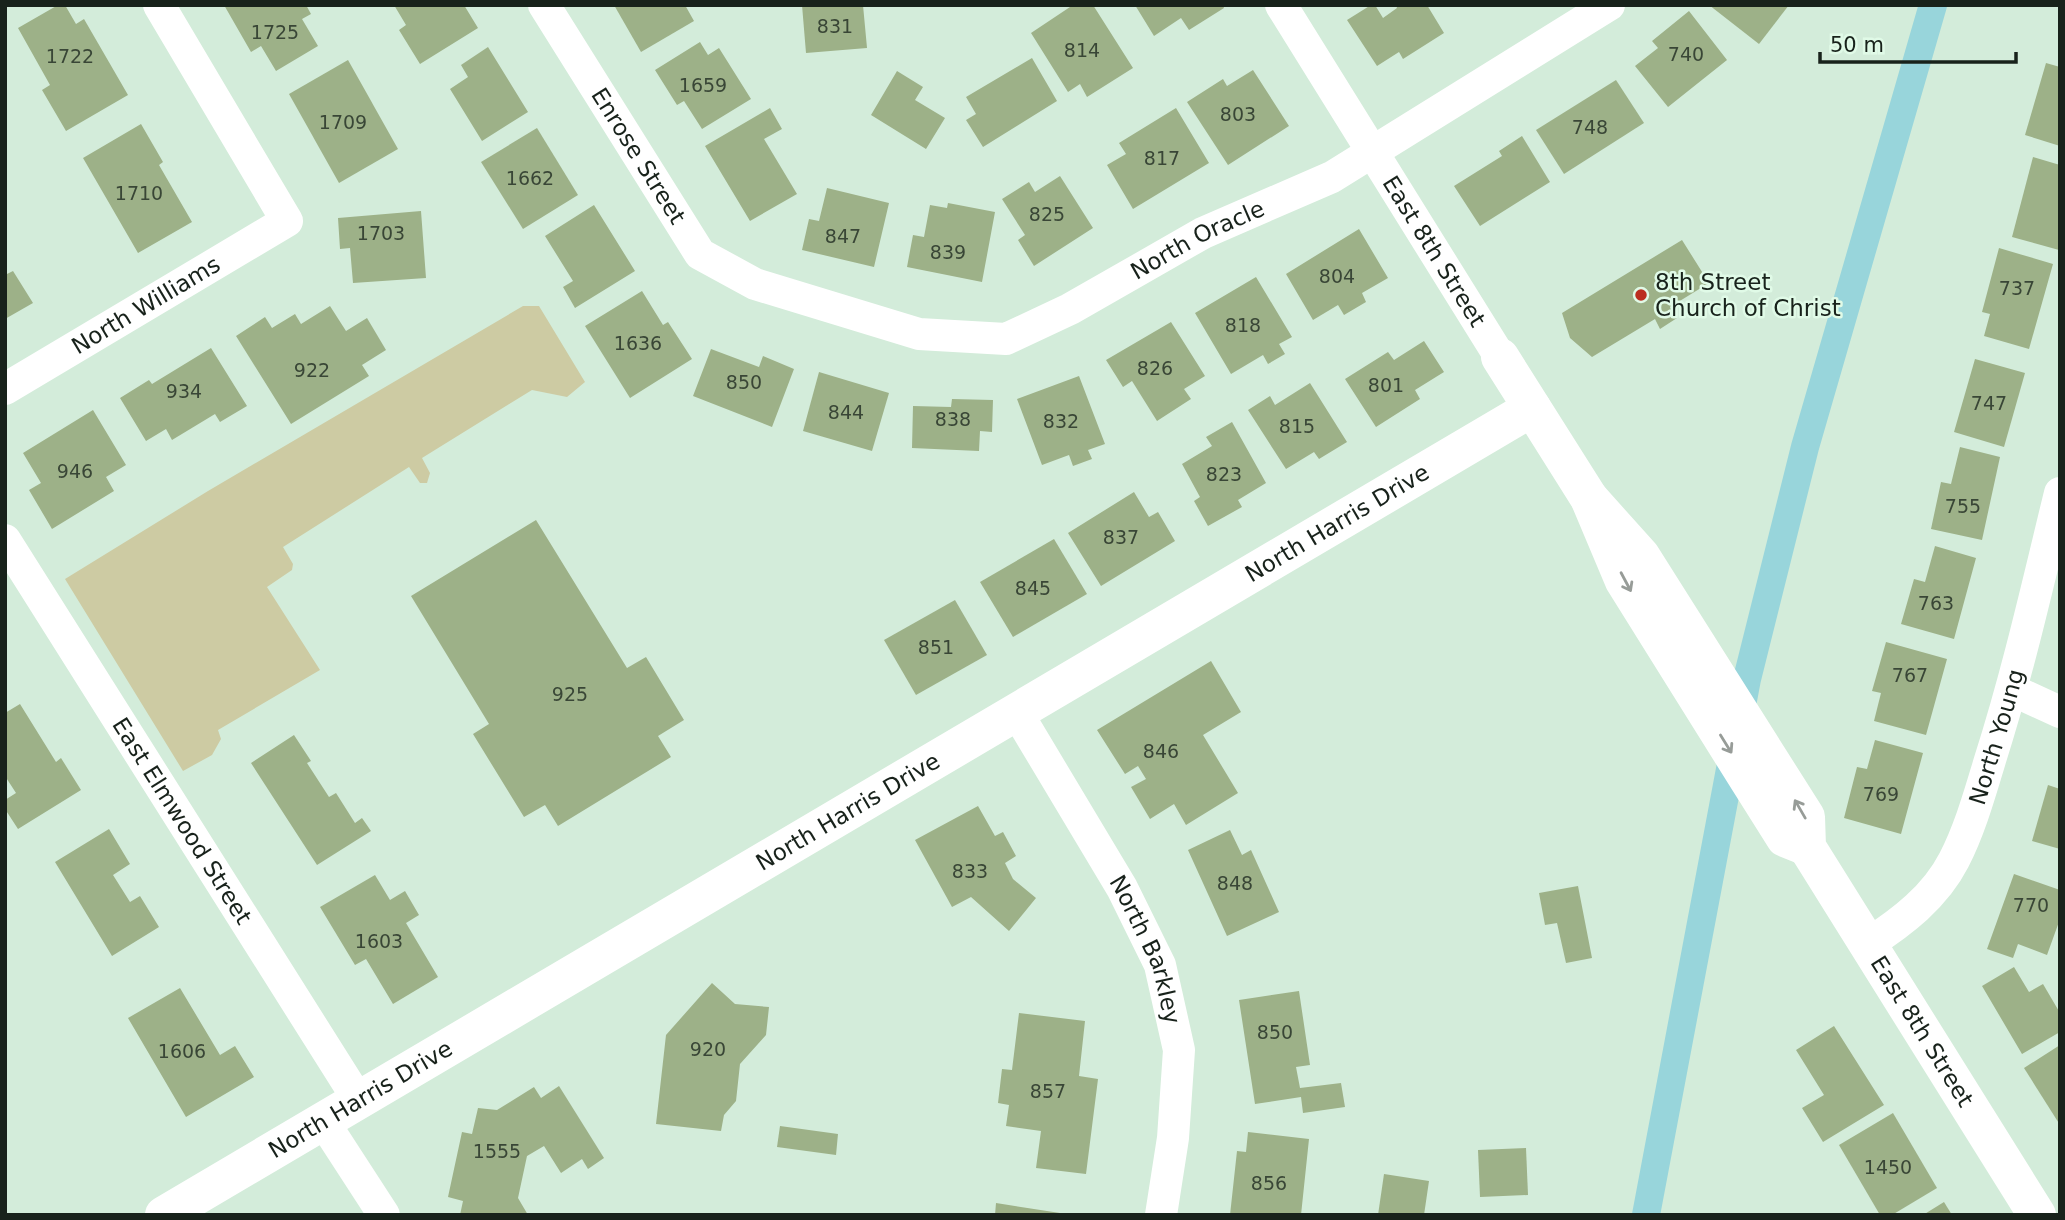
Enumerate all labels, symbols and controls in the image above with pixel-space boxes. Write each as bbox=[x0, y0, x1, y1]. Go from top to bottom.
house number: 831 bbox=[817, 15, 853, 37]
house number: 1725 bbox=[251, 21, 299, 43]
scale bar bbox=[1820, 21, 2016, 65]
text: 50 m bbox=[1830, 33, 1884, 57]
house number: 814 bbox=[1064, 39, 1100, 61]
house number: 740 bbox=[1668, 43, 1704, 65]
house number: 1722 bbox=[46, 45, 94, 67]
house number: 1659 bbox=[679, 74, 727, 96]
street label: Enrose Street bbox=[586, 83, 691, 229]
house number: 803 bbox=[1220, 103, 1256, 125]
house number: 1709 bbox=[319, 111, 367, 133]
house number: 748 bbox=[1572, 116, 1608, 138]
house number: 817 bbox=[1144, 147, 1180, 169]
house number: 1662 bbox=[506, 167, 554, 189]
street label: East 8th Street bbox=[1378, 171, 1491, 331]
house number: 1710 bbox=[115, 182, 163, 204]
street label: North Oracle bbox=[1126, 195, 1268, 285]
house number: 825 bbox=[1029, 203, 1065, 225]
house number: 1703 bbox=[357, 222, 405, 244]
house number: 847 bbox=[825, 225, 861, 247]
house number: 839 bbox=[930, 241, 966, 263]
street label: North Williams bbox=[67, 251, 225, 359]
house number: 804 bbox=[1319, 265, 1355, 287]
place label: 8th Street Church of Christ bbox=[1655, 269, 1841, 321]
house number: 737 bbox=[1999, 277, 2035, 299]
marker: 8th Street Church of Christ bbox=[1633, 287, 1649, 303]
house number: 818 bbox=[1225, 314, 1261, 336]
house number: 1636 bbox=[614, 332, 662, 354]
house number: 826 bbox=[1137, 357, 1173, 379]
house number: 922 bbox=[294, 359, 330, 381]
house number: 850 bbox=[726, 371, 762, 393]
house number: 801 bbox=[1368, 374, 1404, 396]
house number: 934 bbox=[166, 380, 202, 402]
house number: 747 bbox=[1971, 392, 2007, 414]
house number: 844 bbox=[828, 401, 864, 423]
house number: 838 bbox=[935, 408, 971, 430]
house number: 832 bbox=[1043, 410, 1079, 432]
house number: 815 bbox=[1279, 415, 1315, 437]
street label: North Harris Drive bbox=[1241, 459, 1434, 587]
house number: 946 bbox=[57, 460, 93, 482]
house number: 823 bbox=[1206, 463, 1242, 485]
house number: 755 bbox=[1945, 495, 1981, 517]
house number: 837 bbox=[1103, 526, 1139, 548]
one-way arrow bbox=[1619, 572, 1633, 592]
house number: 845 bbox=[1015, 577, 1051, 599]
house number: 763 bbox=[1918, 592, 1954, 614]
house number: 851 bbox=[918, 636, 954, 658]
house number: 767 bbox=[1892, 664, 1928, 686]
street label: North Young bbox=[1964, 666, 2029, 808]
house number: 925 bbox=[552, 683, 588, 705]
street label: East Elmwood Street bbox=[107, 713, 257, 929]
one-way arrow bbox=[1718, 734, 1733, 753]
house number: 846 bbox=[1143, 740, 1179, 762]
street label: North Harris Drive bbox=[751, 747, 944, 876]
house number: 769 bbox=[1863, 783, 1899, 805]
one-way arrow bbox=[1793, 799, 1807, 819]
house number: 833 bbox=[952, 860, 988, 882]
street label: North Barkley bbox=[1104, 871, 1186, 1026]
house number: 848 bbox=[1217, 872, 1253, 894]
house number: 770 bbox=[2013, 894, 2049, 916]
house number: 1603 bbox=[355, 930, 403, 952]
street label: East 8th Street bbox=[1865, 951, 1979, 1111]
house number: 850 bbox=[1257, 1021, 1293, 1043]
street label: North Harris Drive bbox=[264, 1035, 457, 1163]
house number: 920 bbox=[690, 1038, 726, 1060]
house number: 1606 bbox=[158, 1040, 206, 1062]
house number: 857 bbox=[1030, 1080, 1066, 1102]
house number: 1555 bbox=[473, 1140, 521, 1162]
house number: 1450 bbox=[1864, 1156, 1912, 1178]
house number: 856 bbox=[1251, 1172, 1287, 1194]

